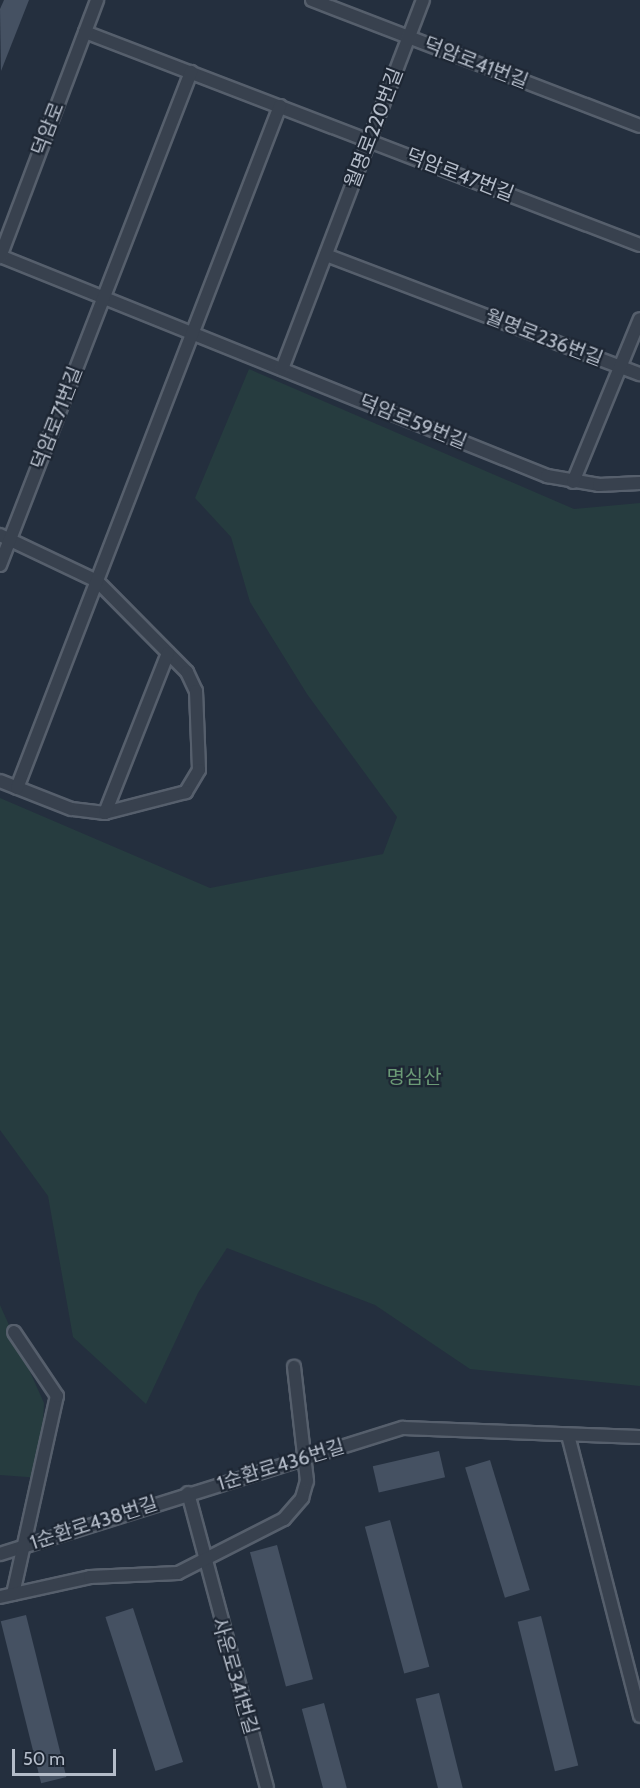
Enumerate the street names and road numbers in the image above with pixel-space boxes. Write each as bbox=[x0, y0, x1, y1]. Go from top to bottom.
street label: 덕암로41번길 bbox=[420, 32, 532, 94]
street label: 월명로220번길 bbox=[340, 64, 408, 192]
street label: 덕암로 bbox=[27, 99, 69, 159]
street label: 덕암로47번길 bbox=[403, 143, 517, 207]
street label: 월명로236번길 bbox=[482, 304, 606, 372]
street label: 덕암로71번길 bbox=[26, 363, 88, 473]
street label: 덕암로59번길 bbox=[356, 389, 470, 455]
street label: 1순환로436번길 bbox=[214, 1434, 348, 1496]
street label: 1순환로438번길 bbox=[27, 1491, 161, 1555]
street label: 사운로341번길 bbox=[207, 1615, 263, 1737]

